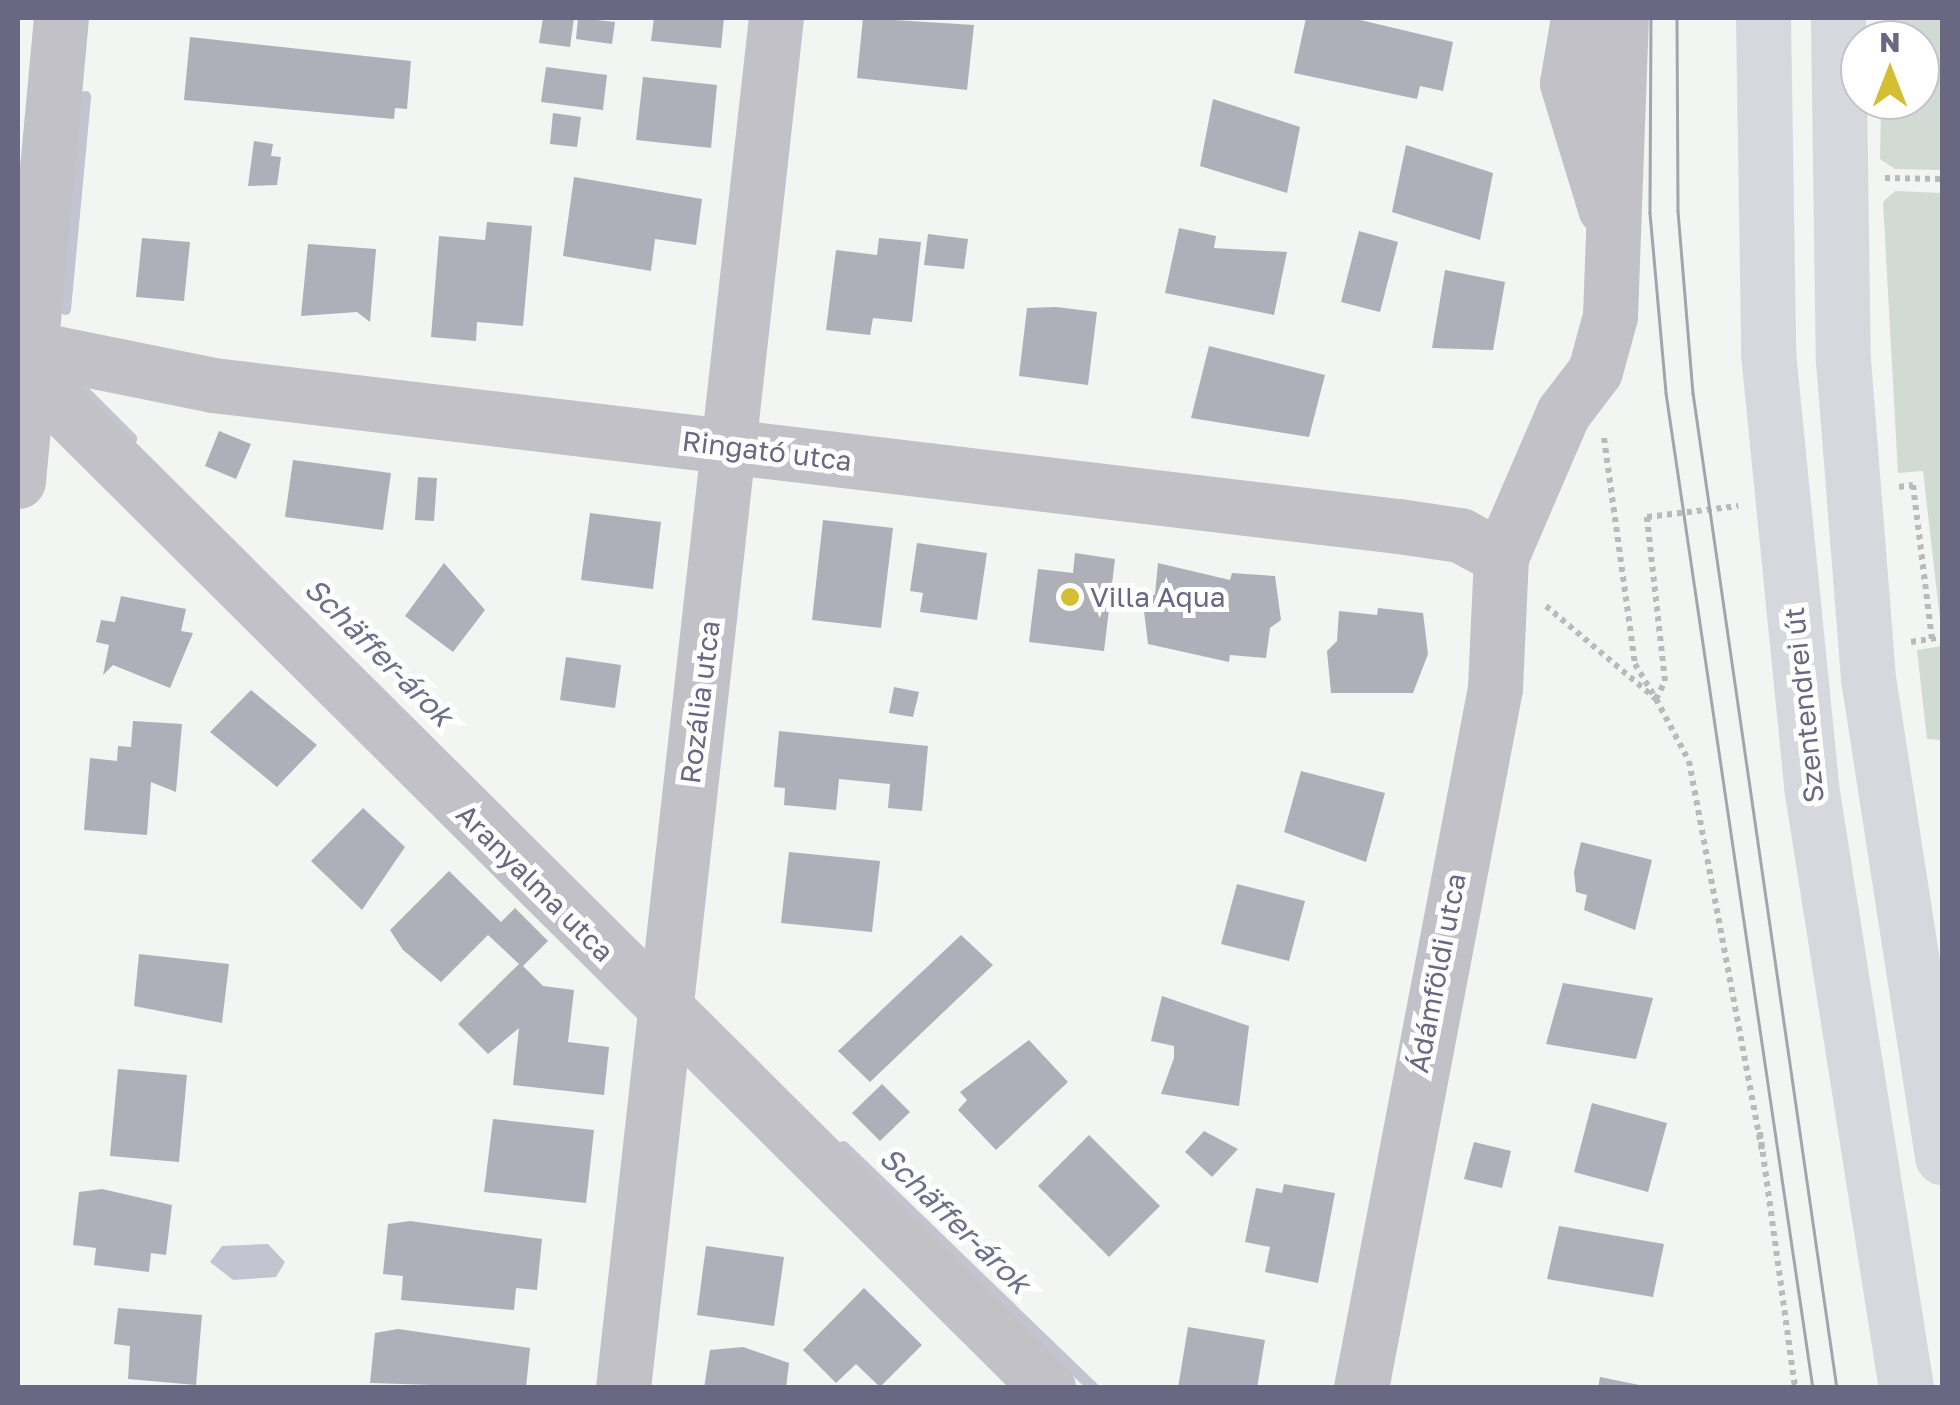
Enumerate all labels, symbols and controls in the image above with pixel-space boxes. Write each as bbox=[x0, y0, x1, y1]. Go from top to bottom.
north arrow bbox=[1840, 20, 1940, 120]
text: N bbox=[1879, 25, 1901, 58]
street label: Ringató utca bbox=[680, 424, 854, 478]
water label: Schäffer-árok bbox=[297, 570, 461, 734]
place label: Villa Aqua bbox=[1090, 580, 1225, 614]
marker: Villa Aqua bbox=[1059, 586, 1081, 608]
street label: Szentendrei út bbox=[1777, 606, 1831, 804]
street label: Rozália utca bbox=[673, 618, 727, 786]
street label: Aranyalma utca bbox=[449, 797, 621, 969]
street label: Ádámföldi utca bbox=[1401, 870, 1473, 1076]
water label: Schäffer-árok bbox=[872, 1139, 1038, 1301]

